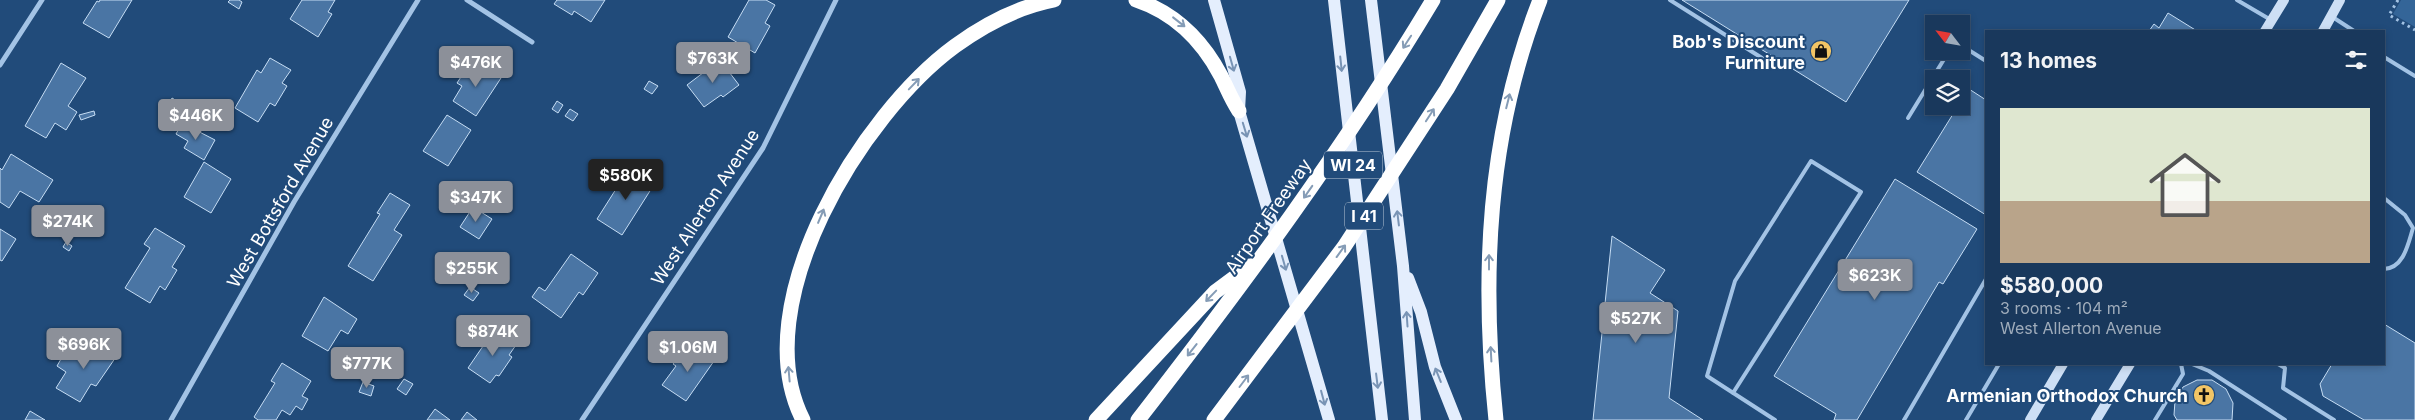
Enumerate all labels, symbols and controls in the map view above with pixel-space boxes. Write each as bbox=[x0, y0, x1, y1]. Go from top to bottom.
north arrow bbox=[1925, 15, 1970, 60]
map controls bbox=[1925, 15, 1970, 115]
one-way arrow bbox=[1172, 16, 1185, 27]
place label: Bob's Discount Furniture bbox=[1672, 31, 1805, 73]
one-way arrow bbox=[1402, 34, 1412, 48]
shop icon: Bob's Discount Furniture bbox=[1809, 39, 1833, 63]
pin: $763K bbox=[678, 42, 748, 84]
pin: $476K bbox=[441, 46, 511, 88]
icon: filters bbox=[2342, 46, 2370, 74]
text: $763K bbox=[687, 48, 739, 68]
text: 13 homes bbox=[2000, 48, 2097, 73]
text: $476K bbox=[450, 52, 502, 72]
one-way arrow bbox=[1228, 55, 1238, 71]
one-way arrow bbox=[1336, 55, 1346, 71]
button: layers bbox=[1925, 70, 1970, 115]
one-way arrow bbox=[908, 77, 920, 90]
one-way arrow bbox=[1504, 93, 1513, 109]
pin: $446K bbox=[161, 98, 231, 141]
text: $446K bbox=[169, 105, 223, 125]
one-way arrow bbox=[1425, 108, 1435, 122]
street label: West Bottsford Avenue bbox=[222, 113, 338, 291]
one-way arrow bbox=[1241, 122, 1251, 138]
street label: West Allerton Avenue bbox=[647, 125, 763, 289]
icon: home bbox=[2140, 140, 2230, 230]
road number: WI 24 bbox=[1324, 152, 1382, 178]
street label: Airport Freeway bbox=[1220, 154, 1316, 278]
pin: $580K bbox=[591, 158, 661, 201]
text: $580K bbox=[599, 165, 653, 185]
pin: $347K bbox=[441, 180, 511, 223]
one-way arrow bbox=[1303, 185, 1313, 199]
text: $347K bbox=[450, 187, 502, 207]
road number: I 41 bbox=[1345, 202, 1383, 230]
pin: $274K bbox=[33, 204, 103, 247]
one-way arrow bbox=[817, 209, 827, 224]
one-way arrow bbox=[1393, 210, 1403, 226]
text: $274K bbox=[42, 211, 94, 231]
one-way arrow bbox=[1336, 244, 1346, 258]
pin: $255K bbox=[437, 252, 507, 294]
one-way arrow bbox=[1484, 254, 1494, 270]
one-way arrow bbox=[1280, 255, 1290, 271]
text: $255K bbox=[446, 258, 498, 278]
pin: $623K bbox=[1840, 258, 1910, 301]
text: $623K bbox=[1849, 265, 1901, 285]
text: $580,000 bbox=[2000, 273, 2103, 298]
one-way arrow bbox=[1205, 290, 1217, 302]
text: 3 rooms · 104 m² bbox=[2000, 298, 2128, 318]
pin: $527K bbox=[1601, 302, 1671, 344]
text: $527K bbox=[1610, 308, 1662, 328]
one-way arrow bbox=[1402, 311, 1412, 327]
pin: $874K bbox=[458, 314, 528, 357]
text: West Allerton Avenue bbox=[2000, 318, 2162, 338]
text: $874K bbox=[467, 321, 519, 341]
pin: $696K bbox=[49, 328, 119, 370]
pin: $1.06M bbox=[647, 330, 729, 373]
text: $696K bbox=[57, 334, 111, 354]
text: $1.06M bbox=[659, 337, 717, 357]
one-way arrow bbox=[1186, 344, 1197, 357]
pin: $777K bbox=[332, 346, 402, 389]
one-way arrow bbox=[1486, 346, 1495, 362]
text: $777K bbox=[342, 353, 392, 373]
one-way arrow bbox=[785, 366, 794, 382]
one-way arrow bbox=[1433, 368, 1442, 383]
one-way arrow bbox=[1372, 373, 1382, 389]
one-way arrow bbox=[1238, 375, 1249, 388]
church icon: Armenian Orthodox Church bbox=[2192, 383, 2216, 407]
place label: Armenian Orthodox Church bbox=[1946, 385, 2188, 406]
one-way arrow bbox=[1318, 390, 1328, 406]

